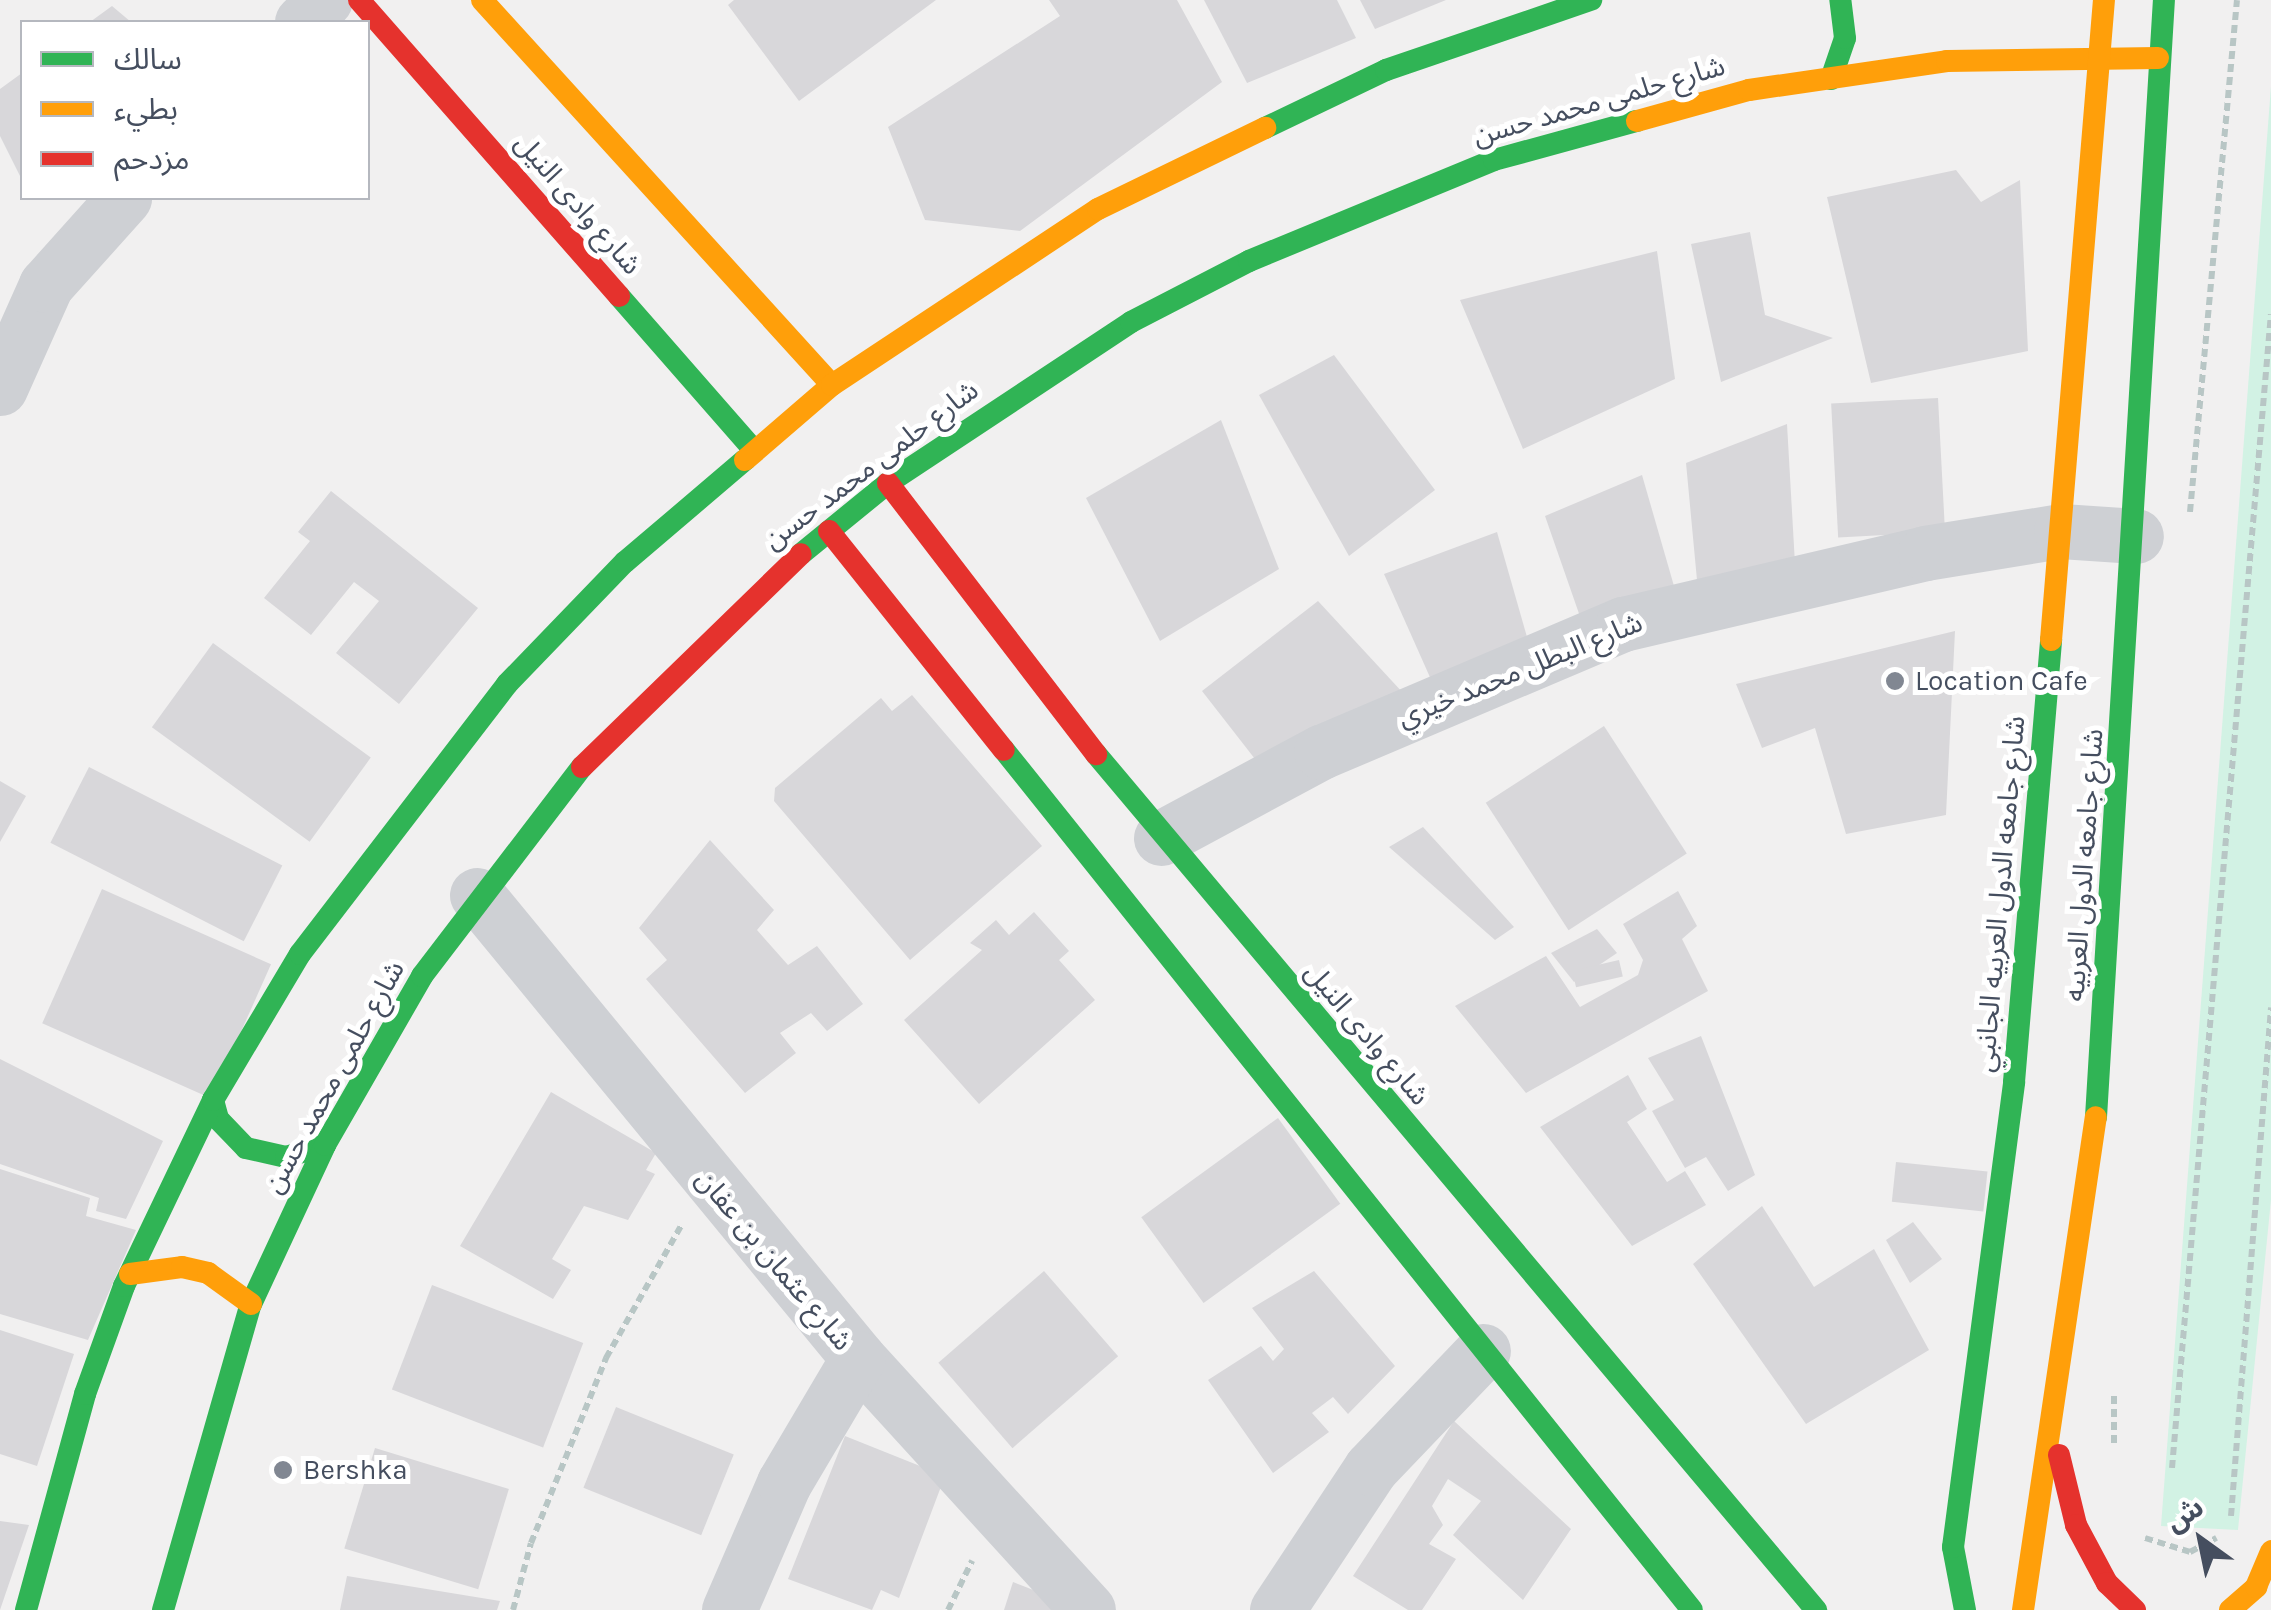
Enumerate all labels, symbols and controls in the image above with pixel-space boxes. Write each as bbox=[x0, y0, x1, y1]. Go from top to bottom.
legend bbox=[20, 20, 370, 200]
text: سالك bbox=[114, 41, 182, 77]
street label: شارع حلمى محمد حسن bbox=[1469, 49, 1729, 153]
text: بطيء bbox=[114, 91, 178, 127]
street label: شارع وادى النيل bbox=[508, 127, 648, 281]
text: مزدحم bbox=[114, 141, 190, 177]
street label: شارع حلمى محمد حسن bbox=[757, 373, 985, 557]
street label: شارع البطل محمد خيري bbox=[1393, 605, 1647, 735]
place label: Location Cafe bbox=[1915, 664, 2088, 698]
marker: Location Cafe bbox=[1884, 670, 1906, 692]
street label: شارع جامعه الدول العربيه الجانبي bbox=[1968, 714, 2032, 1074]
street label: شارع جامعه الدول العربيه bbox=[2058, 728, 2110, 1002]
street label: شارع حلمى محمد حسن bbox=[256, 955, 412, 1199]
street label: شارع وادى النيل bbox=[1298, 956, 1436, 1112]
street label: شارع عثمان بن عفان bbox=[689, 1163, 859, 1357]
place label: Bershka bbox=[303, 1453, 408, 1487]
marker: Bershka bbox=[272, 1459, 294, 1481]
north arrow bbox=[2151, 1490, 2251, 1590]
text: ش bbox=[2159, 1490, 2209, 1539]

